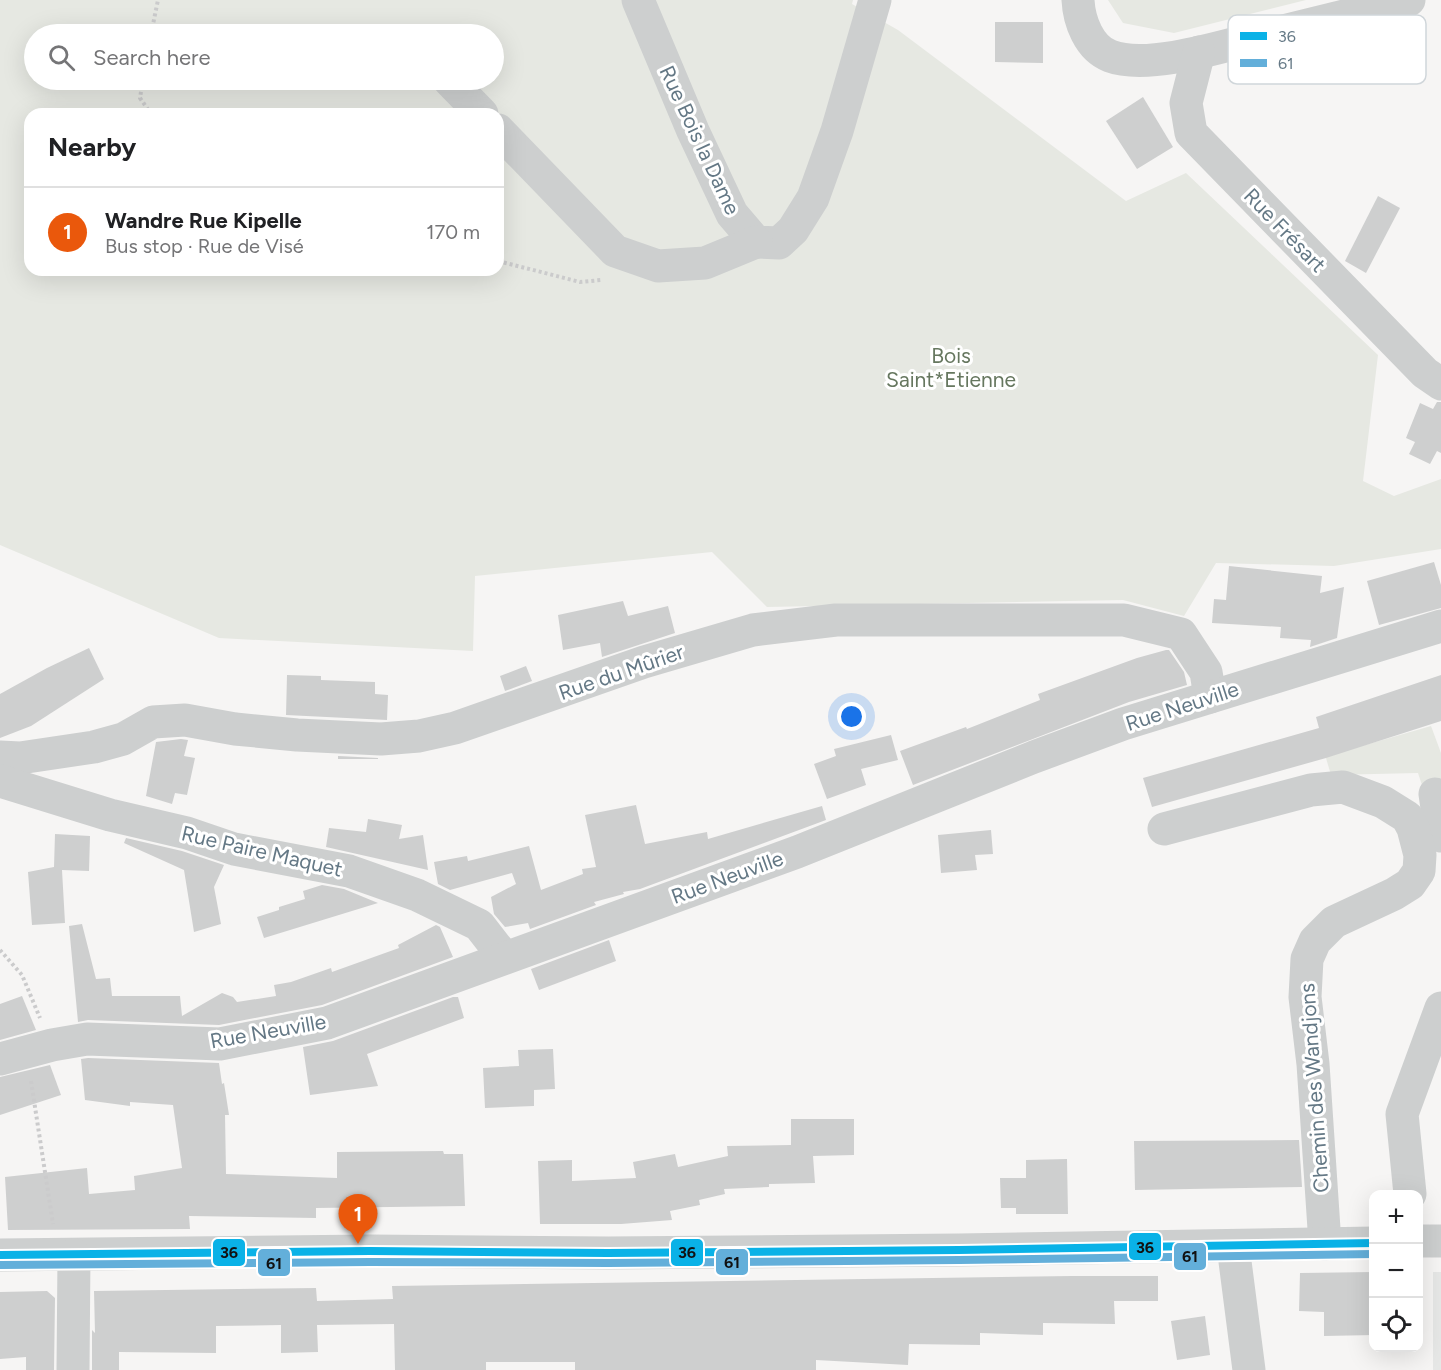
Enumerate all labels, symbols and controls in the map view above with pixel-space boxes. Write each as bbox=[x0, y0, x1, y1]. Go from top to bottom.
legend bbox=[1228, 15, 1426, 84]
search box bbox=[24, 24, 504, 90]
text: 36 bbox=[1278, 27, 1296, 46]
icon: search bbox=[45, 41, 78, 74]
text: Search here bbox=[93, 44, 211, 71]
text: 61 bbox=[1278, 54, 1294, 73]
street label: Rue Bois la Dame bbox=[655, 62, 745, 218]
text: Nearby bbox=[48, 131, 136, 163]
street label: Rue Frésart bbox=[1239, 183, 1331, 277]
text: Wandre Rue Kipelle bbox=[105, 207, 302, 234]
text: 1 bbox=[63, 220, 72, 244]
text: 170 m bbox=[426, 220, 480, 244]
text: Bus stop · Rue de Visé bbox=[105, 234, 304, 258]
park label: Bois Saint*Etienne bbox=[886, 343, 1016, 392]
street label: Rue du Mûrier bbox=[555, 639, 687, 705]
street label: Rue Neuville bbox=[1122, 676, 1242, 736]
your location bbox=[837, 702, 866, 731]
street label: Rue Paire Maquet bbox=[179, 820, 345, 882]
street label: Rue Neuville bbox=[668, 845, 786, 909]
street label: Chemin des Wandjons bbox=[1294, 982, 1334, 1194]
street label: Rue Neuville bbox=[208, 1008, 328, 1054]
map controls bbox=[1369, 1190, 1423, 1352]
button: + bbox=[1369, 1190, 1423, 1244]
pin: 1 bbox=[338, 1194, 378, 1244]
line badge: 36 bbox=[1128, 1232, 1162, 1261]
line badge: 36 bbox=[212, 1238, 246, 1267]
line badge: 36 bbox=[670, 1238, 704, 1267]
text: 36 bbox=[1136, 1238, 1154, 1257]
line badge: 61 bbox=[1173, 1242, 1207, 1271]
text: 36 bbox=[220, 1243, 238, 1262]
text: 36 bbox=[678, 1243, 696, 1262]
button: − bbox=[1369, 1244, 1423, 1298]
text: 61 bbox=[1182, 1247, 1198, 1266]
line badge: 61 bbox=[257, 1248, 291, 1277]
line badge: 61 bbox=[715, 1248, 749, 1276]
text: 61 bbox=[724, 1253, 740, 1272]
text: 61 bbox=[266, 1254, 282, 1273]
button: locate bbox=[1369, 1298, 1423, 1352]

